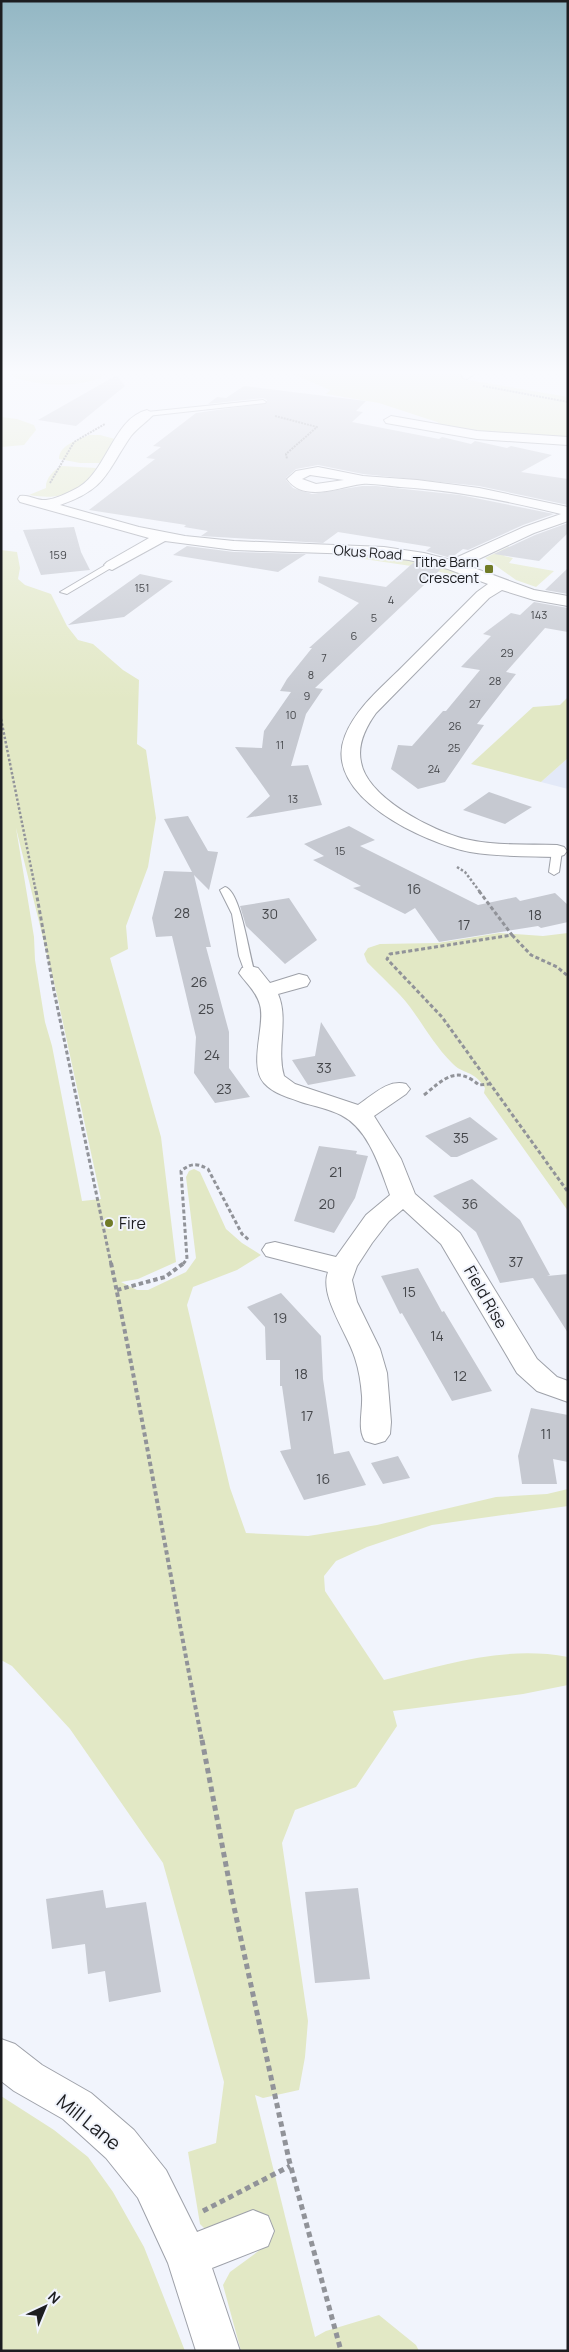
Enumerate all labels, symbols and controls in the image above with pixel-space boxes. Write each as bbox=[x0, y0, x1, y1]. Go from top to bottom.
street label: Okus Road bbox=[333, 540, 403, 564]
house number: 159 bbox=[49, 547, 67, 562]
place label: Tithe Barn Crescent bbox=[413, 552, 479, 587]
marker: Tithe Barn Crescent bbox=[483, 563, 495, 575]
house number: 151 bbox=[135, 580, 149, 595]
house number: 4 bbox=[388, 592, 394, 607]
house number: 143 bbox=[531, 607, 547, 622]
house number: 5 bbox=[371, 610, 377, 625]
house number: 6 bbox=[351, 628, 358, 643]
house number: 29 bbox=[500, 645, 514, 660]
house number: 7 bbox=[321, 650, 327, 665]
house number: 8 bbox=[308, 667, 314, 682]
house number: 28 bbox=[489, 673, 501, 688]
house number: 9 bbox=[304, 688, 311, 703]
house number: 27 bbox=[469, 696, 481, 711]
house number: 10 bbox=[285, 707, 297, 722]
house number: 26 bbox=[448, 718, 462, 733]
house number: 11 bbox=[276, 737, 284, 752]
house number: 25 bbox=[448, 740, 460, 755]
house number: 24 bbox=[428, 761, 440, 776]
house number: 13 bbox=[288, 791, 298, 806]
house number: 15 bbox=[335, 843, 345, 858]
house number: 16 bbox=[407, 879, 421, 898]
house number: 28 bbox=[174, 903, 190, 922]
house number: 30 bbox=[262, 904, 278, 923]
house number: 18 bbox=[528, 905, 542, 924]
house number: 17 bbox=[458, 915, 470, 934]
house number: 26 bbox=[191, 972, 207, 991]
house number: 25 bbox=[198, 999, 214, 1018]
house number: 24 bbox=[204, 1045, 220, 1064]
house number: 33 bbox=[316, 1058, 332, 1077]
house number: 23 bbox=[216, 1079, 232, 1098]
house number: 35 bbox=[453, 1128, 469, 1147]
house number: 21 bbox=[329, 1162, 343, 1181]
house number: 20 bbox=[319, 1194, 335, 1213]
house number: 36 bbox=[462, 1194, 478, 1213]
place label: Fire bbox=[119, 1212, 146, 1234]
marker: Fire bbox=[103, 1217, 115, 1229]
house number: 37 bbox=[509, 1252, 523, 1271]
street label: Field Rise bbox=[459, 1262, 513, 1332]
house number: 15 bbox=[402, 1282, 416, 1301]
house number: 19 bbox=[273, 1308, 287, 1327]
house number: 14 bbox=[430, 1326, 444, 1345]
house number: 18 bbox=[294, 1364, 308, 1383]
house number: 12 bbox=[453, 1366, 467, 1385]
house number: 17 bbox=[301, 1406, 313, 1425]
house number: 11 bbox=[541, 1424, 551, 1443]
house number: 16 bbox=[316, 1469, 330, 1488]
street label: Mill Lane bbox=[51, 2088, 127, 2156]
north arrow bbox=[20, 2282, 70, 2332]
text: N bbox=[44, 2287, 65, 2308]

